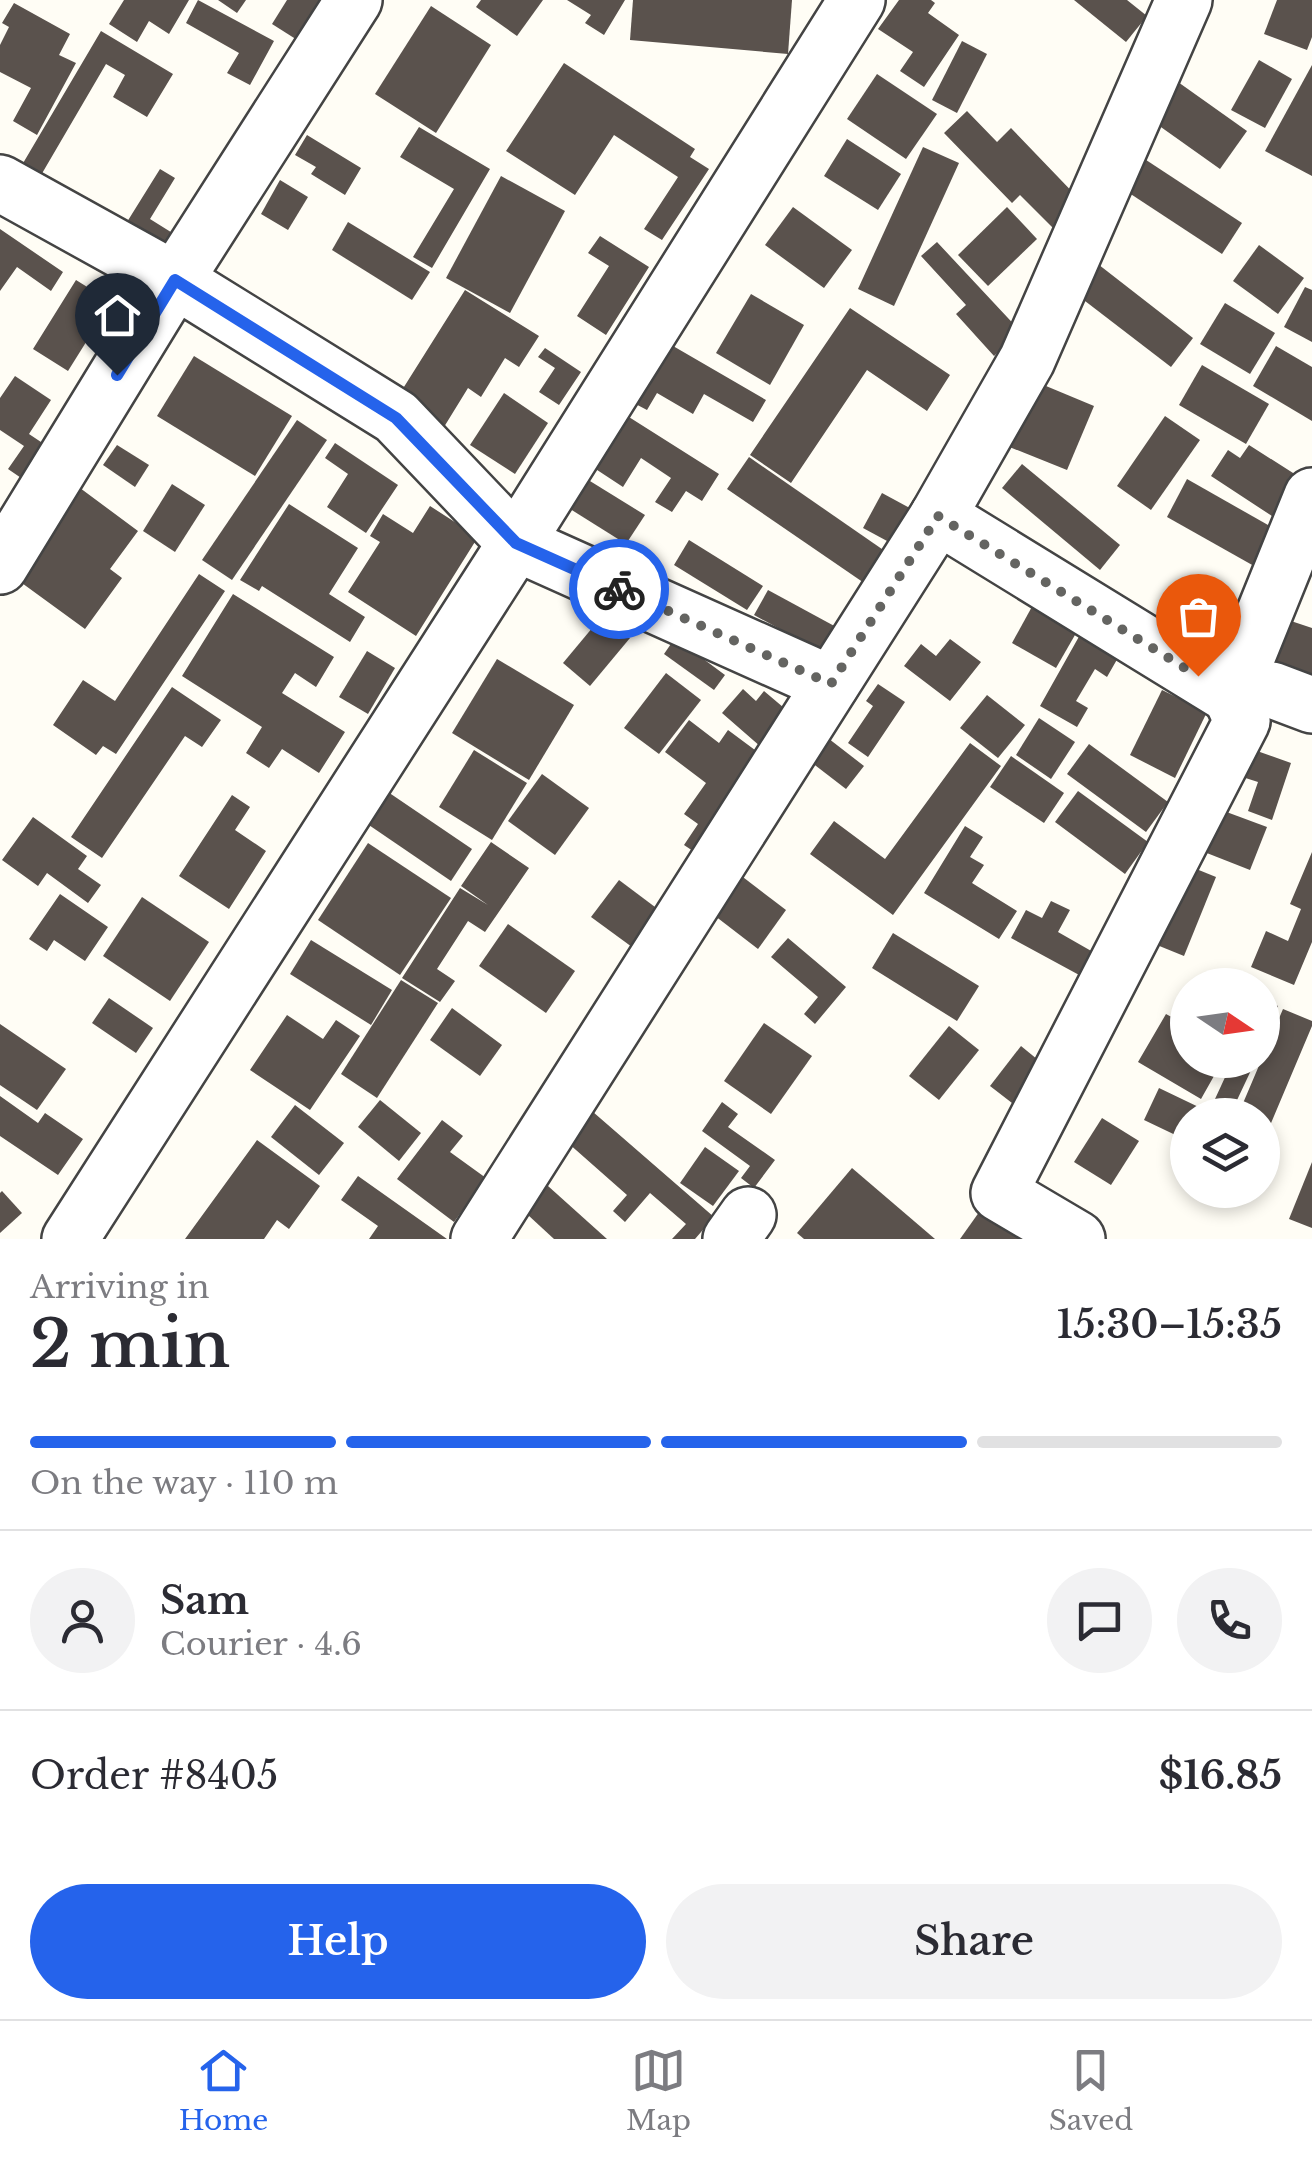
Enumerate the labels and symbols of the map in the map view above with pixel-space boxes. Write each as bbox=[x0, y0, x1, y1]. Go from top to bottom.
pin bbox=[75, 273, 160, 376]
courier bbox=[569, 539, 669, 639]
pin bbox=[1156, 574, 1241, 677]
north arrow bbox=[1170, 968, 1280, 1078]

